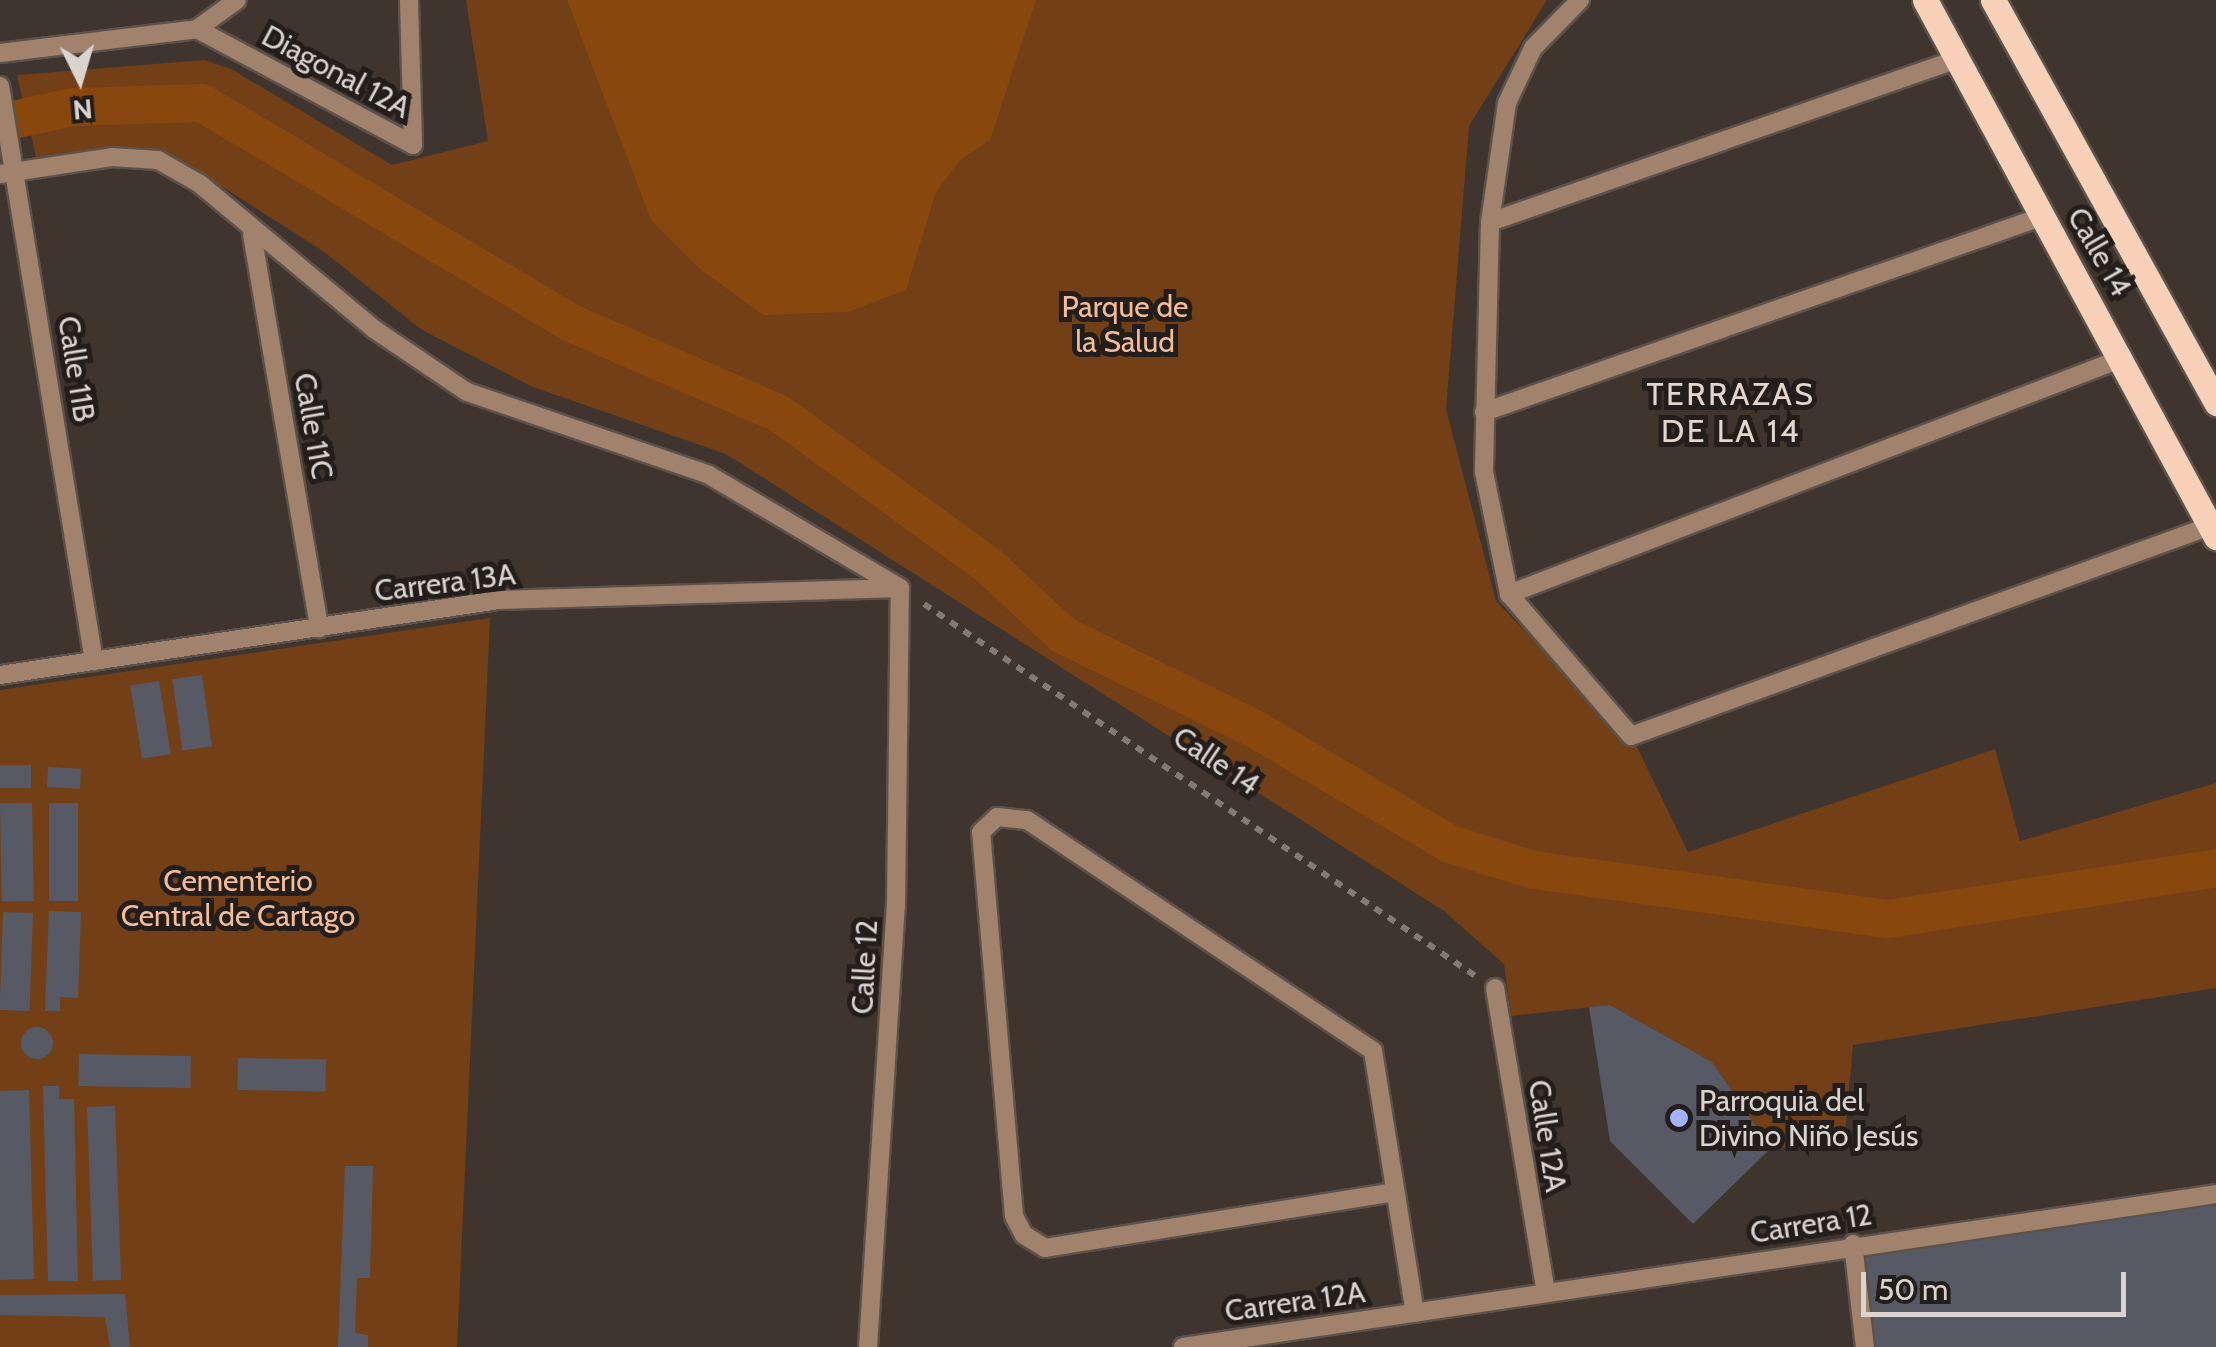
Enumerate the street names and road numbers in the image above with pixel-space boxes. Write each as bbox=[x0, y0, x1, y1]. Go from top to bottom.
street label: Diagonal 12A bbox=[256, 18, 416, 126]
street label: Calle 14 bbox=[2059, 201, 2139, 303]
street label: Calle 11B bbox=[50, 314, 102, 424]
street label: Calle 11C bbox=[286, 370, 340, 482]
street label: Carrera 13A bbox=[372, 556, 518, 610]
street label: Calle 14 bbox=[1166, 719, 1266, 803]
street label: Calle 12 bbox=[845, 919, 885, 1015]
street label: Calle 12A bbox=[1520, 1077, 1574, 1195]
street label: Carrera 12 bbox=[1748, 1197, 1874, 1251]
street label: Carrera 12A bbox=[1223, 1274, 1367, 1330]

